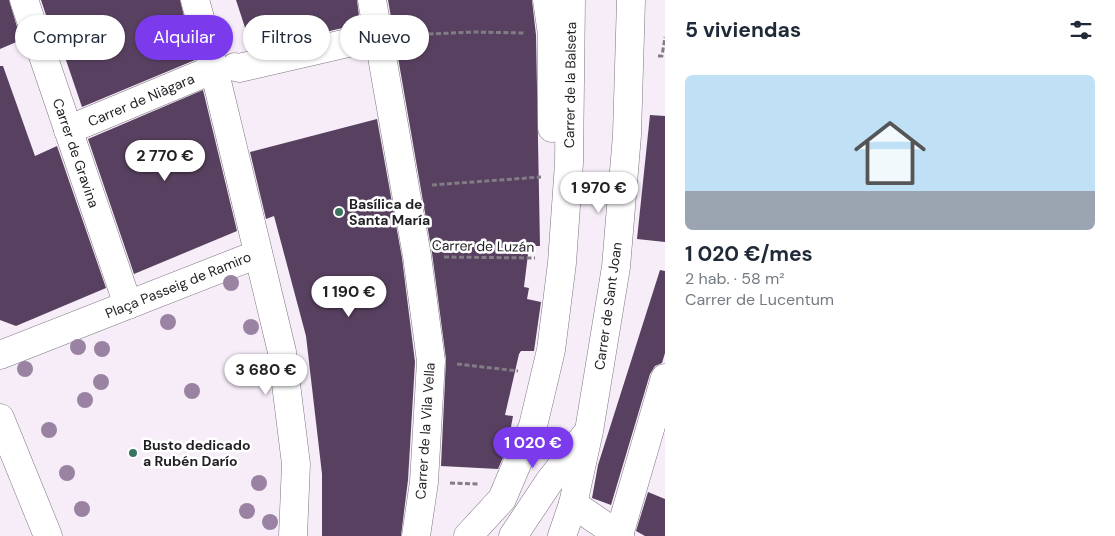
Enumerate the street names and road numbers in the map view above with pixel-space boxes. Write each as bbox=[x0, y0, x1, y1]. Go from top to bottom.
street label: Carrer de la Balseta bbox=[560, 22, 580, 148]
street label: Carrer de Niàgara bbox=[85, 69, 197, 131]
street label: Carrer de Gravina bbox=[49, 96, 103, 210]
street label: Carrer de Luzán bbox=[432, 236, 534, 256]
street label: Carrer de Sant Joan bbox=[590, 241, 626, 371]
street label: Plaça Passeig de Ramiro bbox=[102, 247, 254, 323]
street label: Carrer de la Vila Vella bbox=[411, 362, 439, 500]

